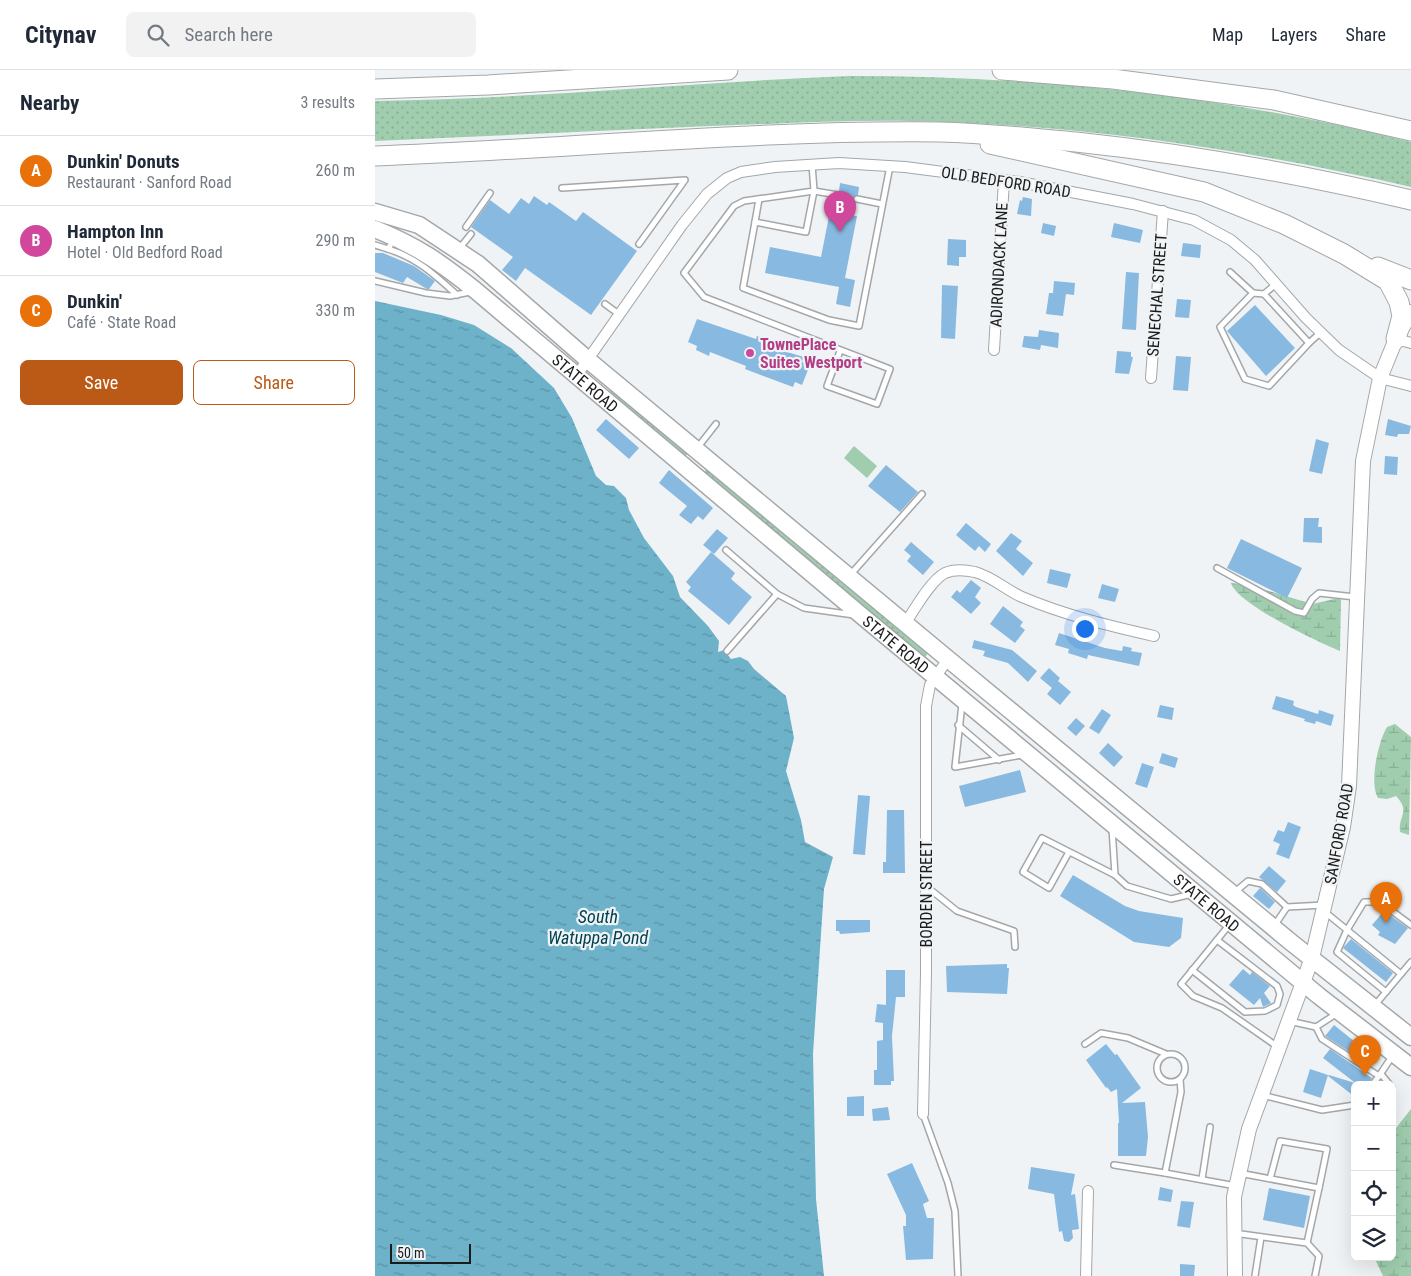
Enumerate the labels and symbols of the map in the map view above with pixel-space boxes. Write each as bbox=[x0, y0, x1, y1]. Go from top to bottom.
street label: OLD BEDFORD ROAD bbox=[940, 162, 1072, 202]
pin: B bbox=[824, 191, 856, 232]
street label: ADIRONDACK LANE bbox=[986, 202, 1012, 328]
street label: SENECHAL STREET bbox=[1143, 233, 1171, 357]
place label: TownePlace Suites Westport bbox=[760, 335, 862, 372]
marker: TownePlace Suites Westport bbox=[744, 347, 756, 359]
street label: STATE ROAD bbox=[548, 350, 622, 416]
street label: STATE ROAD bbox=[859, 611, 933, 677]
your location bbox=[1072, 616, 1098, 642]
street label: SANFORD ROAD bbox=[1321, 782, 1357, 886]
street label: BORDEN STREET bbox=[917, 840, 936, 948]
street label: STATE ROAD bbox=[1170, 870, 1244, 936]
pin: A bbox=[1370, 882, 1402, 923]
water label: South Watuppa Pond bbox=[548, 906, 648, 948]
pin: C bbox=[1349, 1035, 1381, 1076]
scale bar bbox=[390, 1241, 471, 1264]

